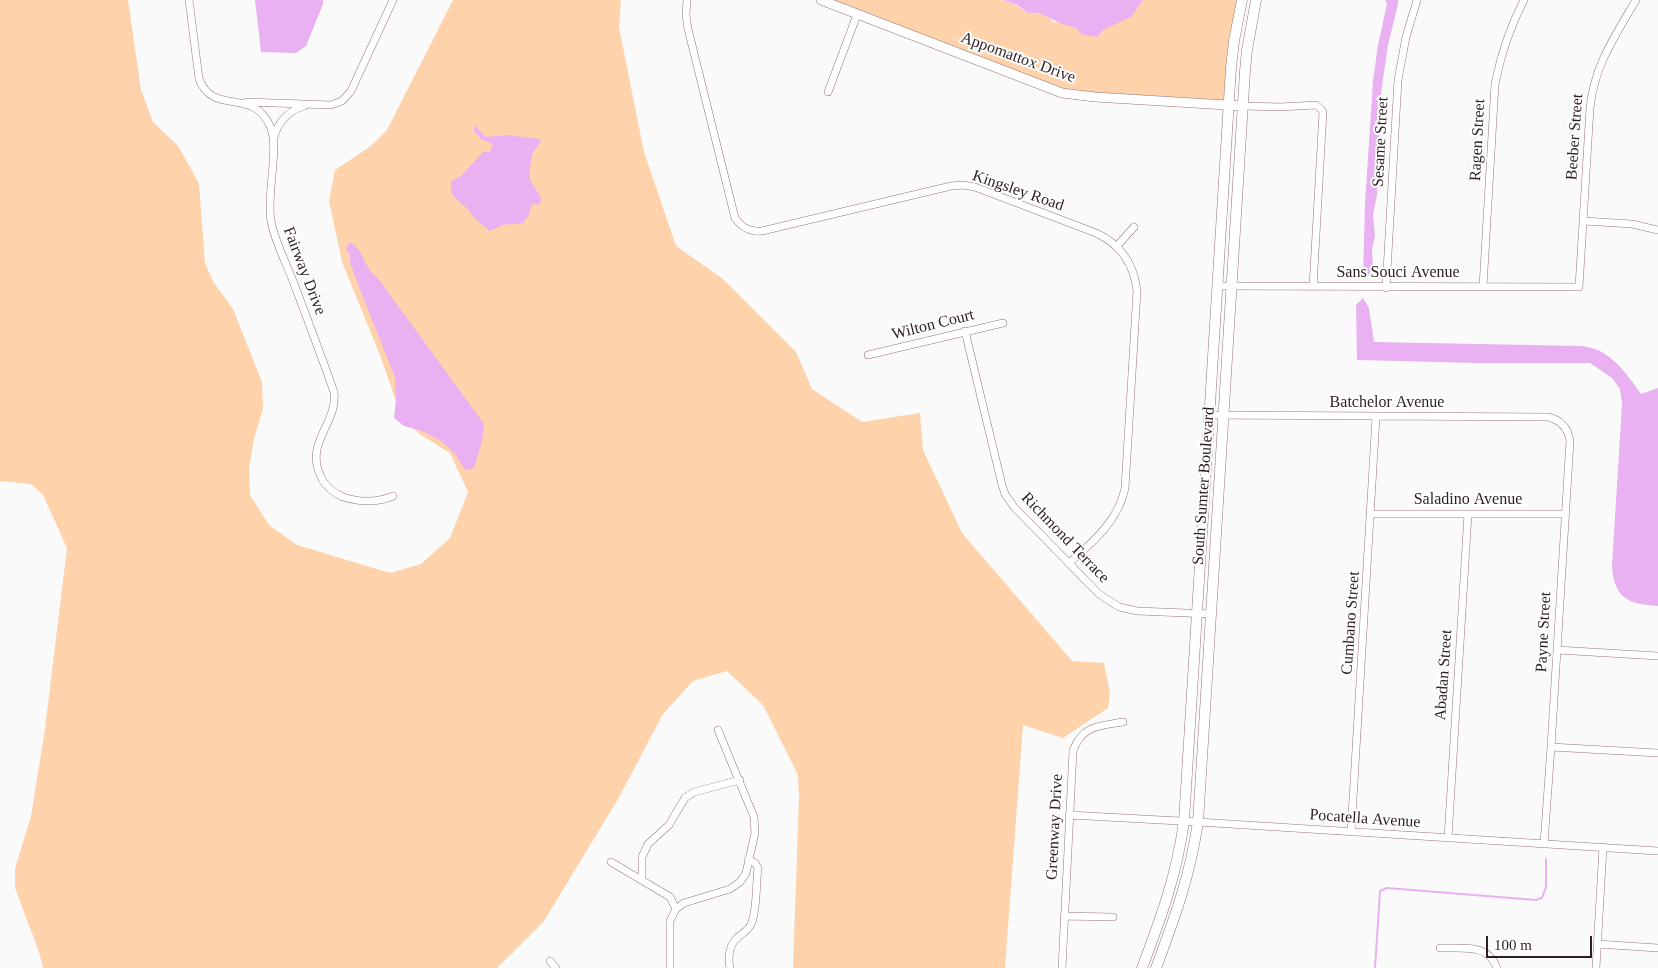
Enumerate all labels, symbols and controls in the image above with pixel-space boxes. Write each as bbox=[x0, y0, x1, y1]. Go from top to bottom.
street label: Appomattox Drive bbox=[958, 28, 1078, 88]
street label: Beeber Street bbox=[1562, 93, 1588, 181]
street label: Sesame Street bbox=[1369, 96, 1393, 188]
street label: Ragen Street bbox=[1466, 98, 1490, 182]
street label: Kingsley Road bbox=[970, 166, 1066, 216]
street label: Fairway Drive bbox=[278, 224, 330, 318]
street label: Sans Souci Avenue bbox=[1336, 263, 1460, 283]
street label: Wilton Court bbox=[890, 305, 976, 345]
street label: Batchelor Avenue bbox=[1330, 393, 1444, 413]
street label: South Sumter Boulevard bbox=[1189, 406, 1219, 566]
street label: Richmond Terrace bbox=[1017, 489, 1113, 587]
street label: Saladino Avenue bbox=[1414, 490, 1522, 510]
street label: Cumbano Street bbox=[1338, 571, 1364, 675]
street label: Payne Street bbox=[1532, 591, 1556, 673]
street label: Abadan Street bbox=[1431, 629, 1457, 721]
street label: Greenway Drive bbox=[1043, 773, 1067, 881]
street label: Pocatella Avenue bbox=[1309, 806, 1421, 832]
scale bar bbox=[1488, 926, 1594, 958]
text: 100 m bbox=[1494, 937, 1532, 953]

